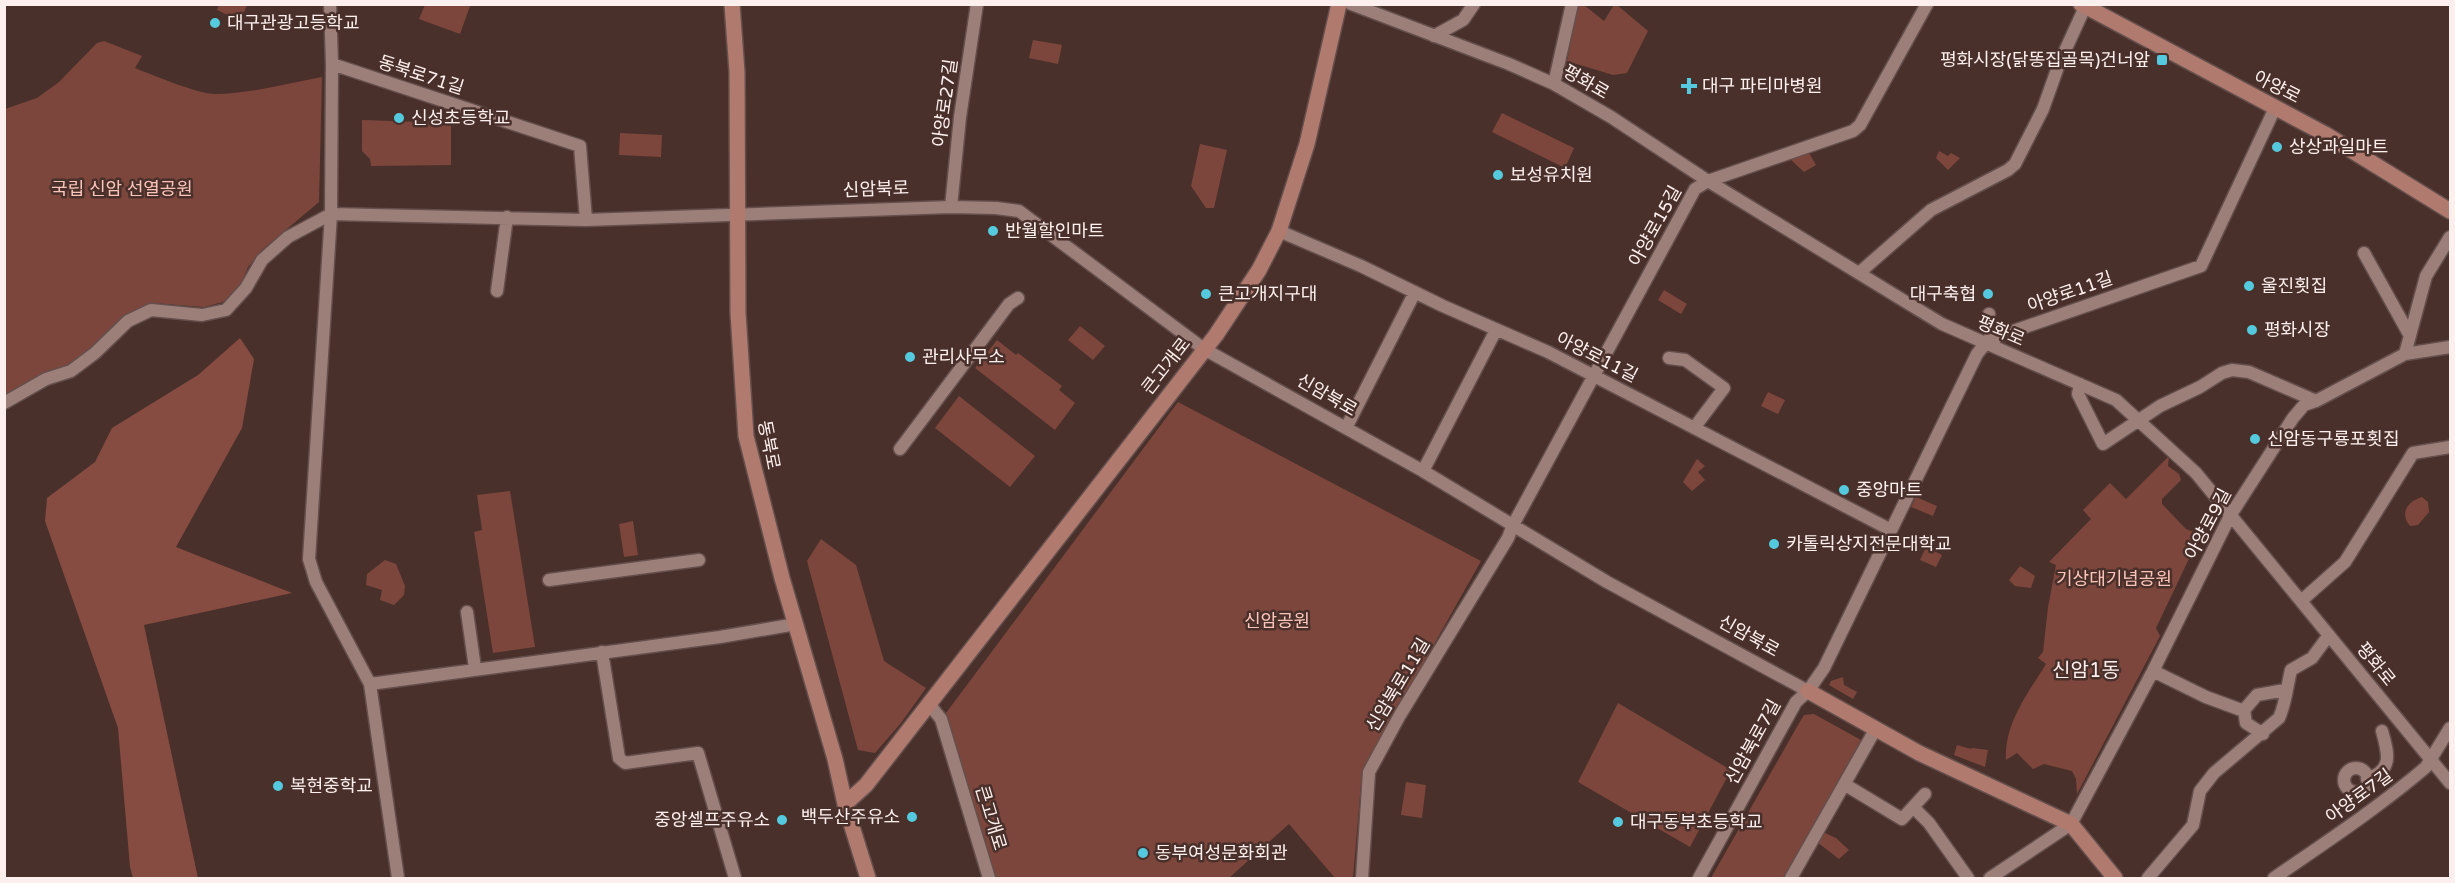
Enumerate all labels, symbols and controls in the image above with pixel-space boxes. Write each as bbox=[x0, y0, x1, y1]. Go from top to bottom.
place label: 대구관광고등학교 bbox=[227, 12, 359, 34]
marker: 대구관광고등학교 bbox=[208, 16, 222, 30]
place label: 평화시장(닭똥집골목)건너앞 bbox=[1940, 49, 2150, 71]
street label: 동북로71길 bbox=[375, 51, 467, 99]
marker: 평화시장(닭똥집골목)건너앞 bbox=[2155, 53, 2169, 67]
street label: 아양로27길 bbox=[928, 57, 962, 149]
street label: 평화로 bbox=[1559, 60, 1613, 104]
street label: 아양로 bbox=[2250, 66, 2304, 108]
place label: 대구 파티마병원 bbox=[1702, 75, 1823, 97]
marker: 대구 파티마병원 bbox=[1680, 77, 1698, 95]
place label: 신성초등학교 bbox=[411, 107, 510, 129]
marker: 신성초등학교 bbox=[392, 111, 406, 125]
place label: 상상과일마트 bbox=[2289, 136, 2388, 158]
marker: 상상과일마트 bbox=[2270, 140, 2284, 154]
place label: 보성유치원 bbox=[1510, 164, 1593, 186]
marker: 보성유치원 bbox=[1491, 168, 1505, 182]
street label: 신암북로 bbox=[843, 177, 909, 201]
park label: 국립 신암 선열공원 bbox=[51, 178, 193, 200]
street label: 아양로15길 bbox=[1624, 182, 1686, 270]
place label: 반월할인마트 bbox=[1005, 220, 1104, 242]
marker: 반월할인마트 bbox=[986, 224, 1000, 238]
street label: 아양로11길 bbox=[2024, 267, 2116, 317]
place label: 울진횟집 bbox=[2261, 275, 2327, 297]
marker: 울진횟집 bbox=[2242, 279, 2256, 293]
place label: 큰고개지구대 bbox=[1218, 283, 1317, 305]
place label: 대구축협 bbox=[1910, 283, 1976, 305]
marker: 큰고개지구대 bbox=[1199, 287, 1213, 301]
marker: 대구축협 bbox=[1981, 287, 1995, 301]
street label: 평화로 bbox=[1974, 311, 2028, 351]
place label: 평화시장 bbox=[2264, 319, 2330, 341]
marker: 평화시장 bbox=[2245, 323, 2259, 337]
street label: 아양로11길 bbox=[1552, 327, 1642, 387]
street label: 큰고개로 bbox=[1137, 333, 1195, 399]
place label: 관리사무소 bbox=[922, 346, 1005, 368]
marker: 관리사무소 bbox=[903, 350, 917, 364]
street label: 신암북로 bbox=[1293, 369, 1361, 421]
street label: 동북로 bbox=[753, 419, 785, 471]
place label: 신암동구룡포횟집 bbox=[2267, 428, 2399, 450]
marker: 신암동구룡포횟집 bbox=[2248, 432, 2262, 446]
place label: 중앙마트 bbox=[1856, 479, 1922, 501]
marker: 중앙마트 bbox=[1837, 483, 1851, 497]
street label: 아양로9길 bbox=[2180, 485, 2236, 563]
place label: 카톨릭상지전문대학교 bbox=[1786, 533, 1952, 555]
marker: 카톨릭상지전문대학교 bbox=[1767, 537, 1781, 551]
park label: 기상대기념공원 bbox=[2056, 568, 2172, 590]
park label: 신암공원 bbox=[1244, 610, 1310, 632]
street label: 신암북로 bbox=[1715, 610, 1783, 662]
street label: 신암북로11길 bbox=[1361, 634, 1435, 736]
street label: 평화로 bbox=[2352, 638, 2400, 690]
district label: 신암1동 bbox=[2052, 659, 2120, 683]
street label: 신암북로7길 bbox=[1721, 696, 1785, 788]
street label: 아양로7길 bbox=[2321, 764, 2397, 828]
place label: 복현중학교 bbox=[290, 775, 373, 797]
marker: 복현중학교 bbox=[271, 779, 285, 793]
street label: 큰고개로 bbox=[971, 783, 1011, 853]
place label: 백두산주유소 bbox=[801, 806, 900, 828]
place label: 중앙셀프주유소 bbox=[654, 809, 770, 831]
marker: 백두산주유소 bbox=[905, 810, 919, 824]
place label: 대구동부초등학교 bbox=[1630, 811, 1762, 833]
marker: 중앙셀프주유소 bbox=[775, 813, 789, 827]
marker: 대구동부초등학교 bbox=[1611, 815, 1625, 829]
place label: 동부여성문화회관 bbox=[1155, 842, 1288, 864]
marker: 동부여성문화회관 bbox=[1136, 846, 1150, 860]

